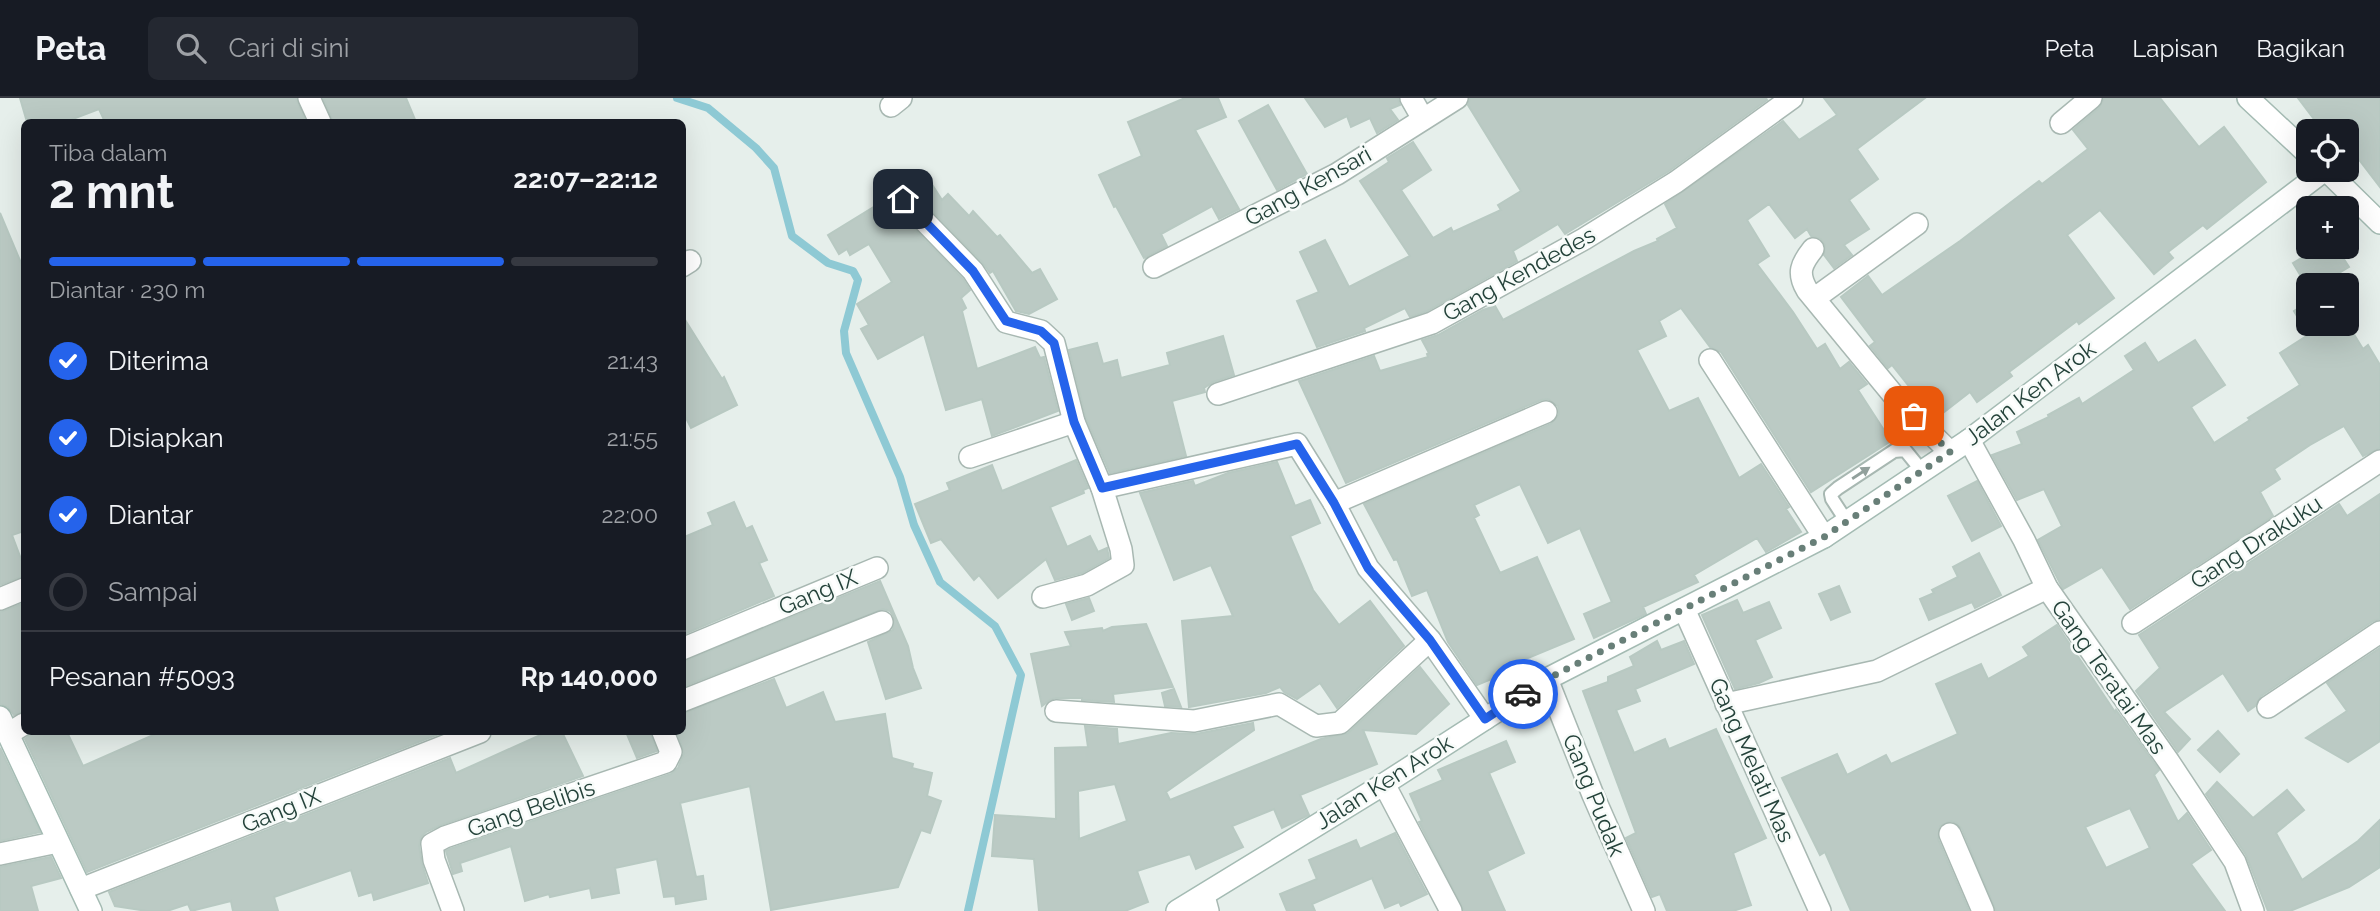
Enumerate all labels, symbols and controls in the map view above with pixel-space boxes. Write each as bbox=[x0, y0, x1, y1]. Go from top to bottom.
search box bbox=[148, 17, 638, 80]
text: Peta bbox=[35, 29, 106, 68]
icon: search bbox=[172, 29, 210, 67]
text: Cari di sini bbox=[228, 33, 349, 63]
text: Peta bbox=[2045, 34, 2094, 63]
text: Lapisan bbox=[2132, 34, 2218, 63]
text: Bagikan bbox=[2256, 34, 2345, 63]
map controls bbox=[2296, 119, 2359, 336]
button: locate bbox=[2296, 119, 2359, 182]
text: Tiba dalam bbox=[49, 139, 167, 166]
street label: Gang Kensari bbox=[1240, 140, 1376, 231]
text: 22:07–22:12 bbox=[513, 164, 658, 194]
text: 2 mnt bbox=[49, 165, 174, 219]
pin bbox=[873, 169, 933, 229]
icon: home bbox=[884, 180, 922, 218]
button: + bbox=[2296, 196, 2359, 259]
street label: Gang Kendedes bbox=[1438, 220, 1600, 327]
button: − bbox=[2296, 273, 2359, 336]
text: Diantar · 230 m bbox=[49, 276, 206, 303]
street label: Jalan Ken Arok bbox=[1959, 335, 2100, 451]
icon: check bbox=[49, 342, 87, 380]
text: Diterima bbox=[108, 346, 209, 376]
text: 21:43 bbox=[607, 347, 658, 374]
pin bbox=[1884, 386, 1944, 446]
icon: bag bbox=[1895, 397, 1933, 435]
icon: check bbox=[49, 419, 87, 457]
text: Disiapkan bbox=[108, 423, 224, 453]
text: 21:55 bbox=[607, 424, 658, 451]
one-way arrow bbox=[1851, 467, 1870, 480]
street label: Gang Drakuku bbox=[2185, 489, 2326, 594]
icon: check bbox=[49, 496, 87, 534]
text: Diantar bbox=[108, 500, 193, 530]
text: 22:00 bbox=[602, 501, 658, 528]
street label: Gang IX bbox=[774, 563, 862, 620]
text: Sampai bbox=[108, 577, 198, 607]
street label: Gang Teratai Mas bbox=[2046, 594, 2173, 759]
courier bbox=[1488, 659, 1558, 729]
text: Pesanan #5093 bbox=[49, 662, 235, 692]
text: Rp 140,000 bbox=[521, 662, 658, 692]
street label: Gang Melati Mas bbox=[1704, 673, 1801, 846]
icon: car bbox=[1504, 675, 1542, 713]
street label: Jalan Ken Arok bbox=[1310, 729, 1457, 835]
street label: Gang Pudak bbox=[1558, 730, 1631, 860]
street label: Gang Belibis bbox=[464, 773, 598, 842]
street label: Gang IX bbox=[237, 781, 325, 838]

